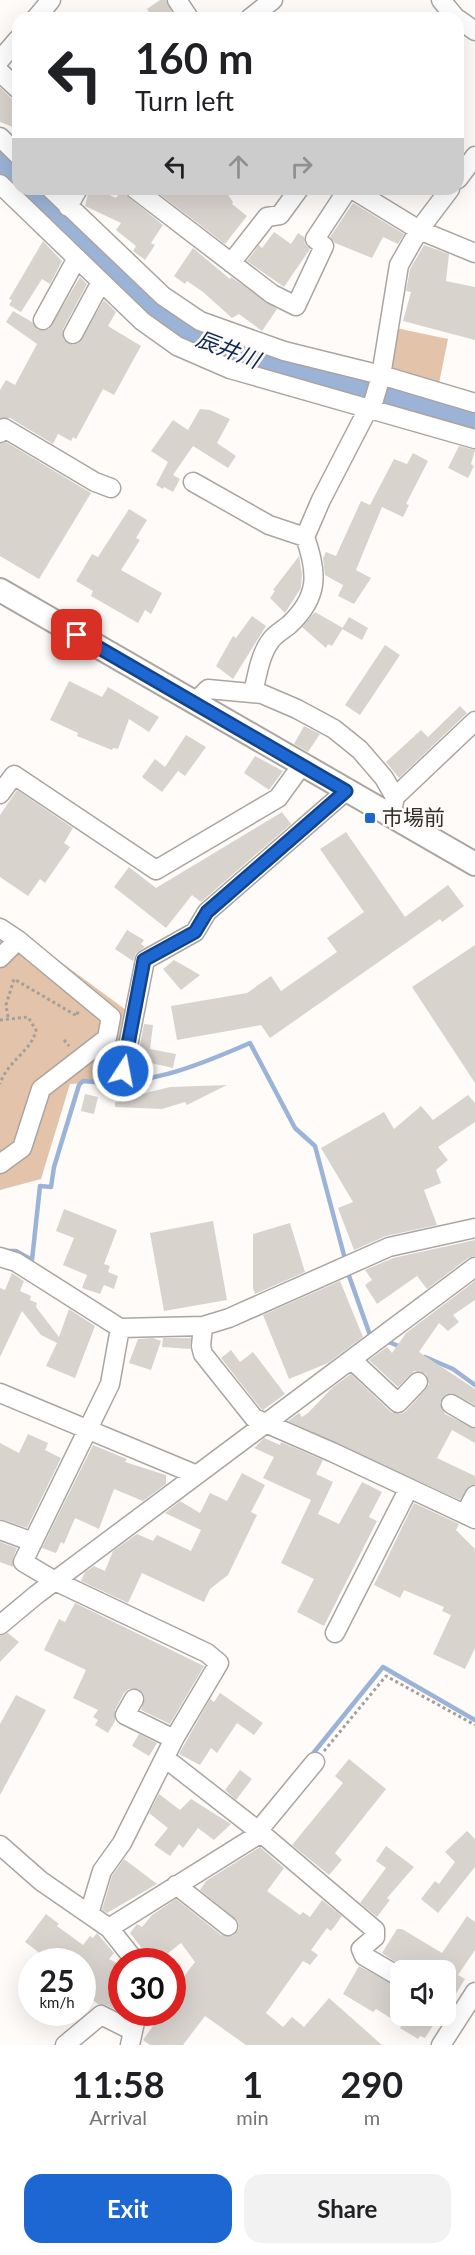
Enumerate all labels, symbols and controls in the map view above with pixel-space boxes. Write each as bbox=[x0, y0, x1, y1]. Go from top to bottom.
text: 160 m bbox=[135, 33, 253, 83]
icon: left bbox=[36, 36, 114, 114]
text: Turn left bbox=[135, 84, 234, 117]
icon: left bbox=[159, 150, 192, 183]
icon: ahead bbox=[222, 150, 255, 183]
icon: right bbox=[285, 150, 318, 183]
water label: 辰井川 bbox=[193, 324, 266, 374]
pin bbox=[51, 609, 102, 660]
icon: arrive bbox=[60, 618, 93, 651]
place label: 市場前 bbox=[382, 804, 445, 829]
marker: 市場前 bbox=[363, 811, 377, 825]
position arrow bbox=[91, 1039, 155, 1103]
speed limit sign: 30 bbox=[108, 1948, 186, 2026]
map controls bbox=[390, 1960, 456, 2026]
button: sound bbox=[390, 1960, 456, 2026]
text: 25 bbox=[40, 1962, 74, 1998]
text: km/h bbox=[39, 1993, 75, 2011]
text: 11:58 bbox=[72, 2062, 165, 2106]
text: 1 bbox=[242, 2062, 263, 2106]
text: 290 bbox=[341, 2062, 403, 2106]
text: Arrival bbox=[89, 2105, 147, 2129]
text: min bbox=[236, 2105, 269, 2129]
text: m bbox=[364, 2105, 380, 2129]
button: Exit bbox=[24, 2174, 232, 2243]
button: Share bbox=[244, 2174, 451, 2243]

